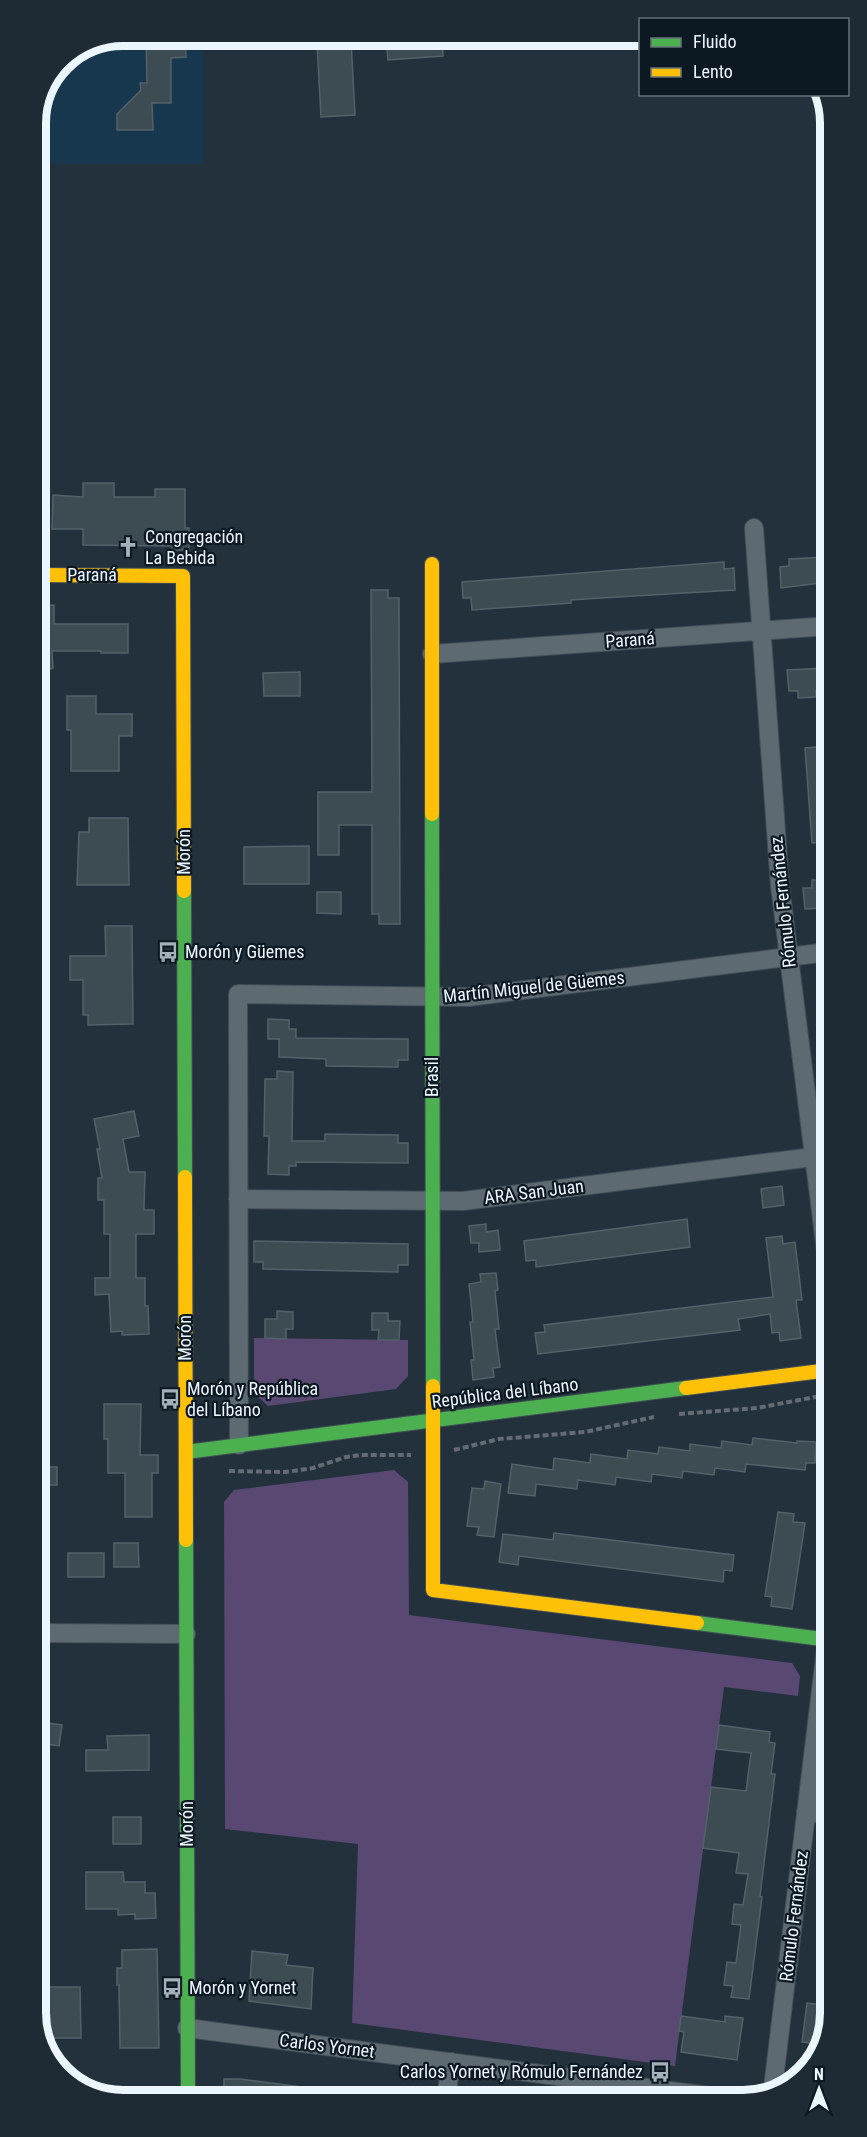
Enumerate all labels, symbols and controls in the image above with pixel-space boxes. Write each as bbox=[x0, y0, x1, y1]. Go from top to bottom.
legend bbox=[639, 18, 849, 96]
text: Fluido bbox=[693, 31, 737, 52]
text: Lento bbox=[693, 61, 733, 82]
place label: Congregación La Bebida bbox=[145, 526, 243, 568]
church icon: Congregación La Bebida bbox=[116, 535, 140, 559]
street label: Paraná bbox=[67, 564, 117, 585]
street label: Paraná bbox=[604, 627, 655, 652]
street label: Morón bbox=[173, 829, 194, 875]
street label: Rómulo Fernández bbox=[765, 835, 800, 969]
bus stop icon: Morón y Güemes bbox=[156, 940, 180, 964]
place label: Morón y Güemes bbox=[185, 941, 304, 962]
street label: Martín Miguel de Güemes bbox=[442, 967, 626, 1006]
street label: Brasil bbox=[421, 1057, 442, 1097]
street label: ARA San Juan bbox=[483, 1175, 585, 1208]
street label: Morón bbox=[174, 1315, 195, 1361]
street label: República del Líbano bbox=[430, 1373, 579, 1412]
place label: Morón y República del Líbano bbox=[187, 1378, 318, 1420]
bus stop icon: Morón y República del Líbano bbox=[158, 1387, 182, 1411]
street label: Morón bbox=[176, 1801, 197, 1847]
street label: Rómulo Fernández bbox=[775, 1849, 812, 1983]
bus stop icon: Morón y Yornet bbox=[160, 1976, 184, 2000]
place label: Morón y Yornet bbox=[189, 1977, 296, 1998]
street label: Carlos Yornet bbox=[278, 2029, 376, 2062]
north arrow bbox=[789, 2059, 849, 2119]
bus stop icon: Carlos Yornet y Rómulo Fernández bbox=[648, 2060, 672, 2084]
place label: Carlos Yornet y Rómulo Fernández bbox=[400, 2061, 643, 2082]
text: N bbox=[814, 2065, 824, 2084]

